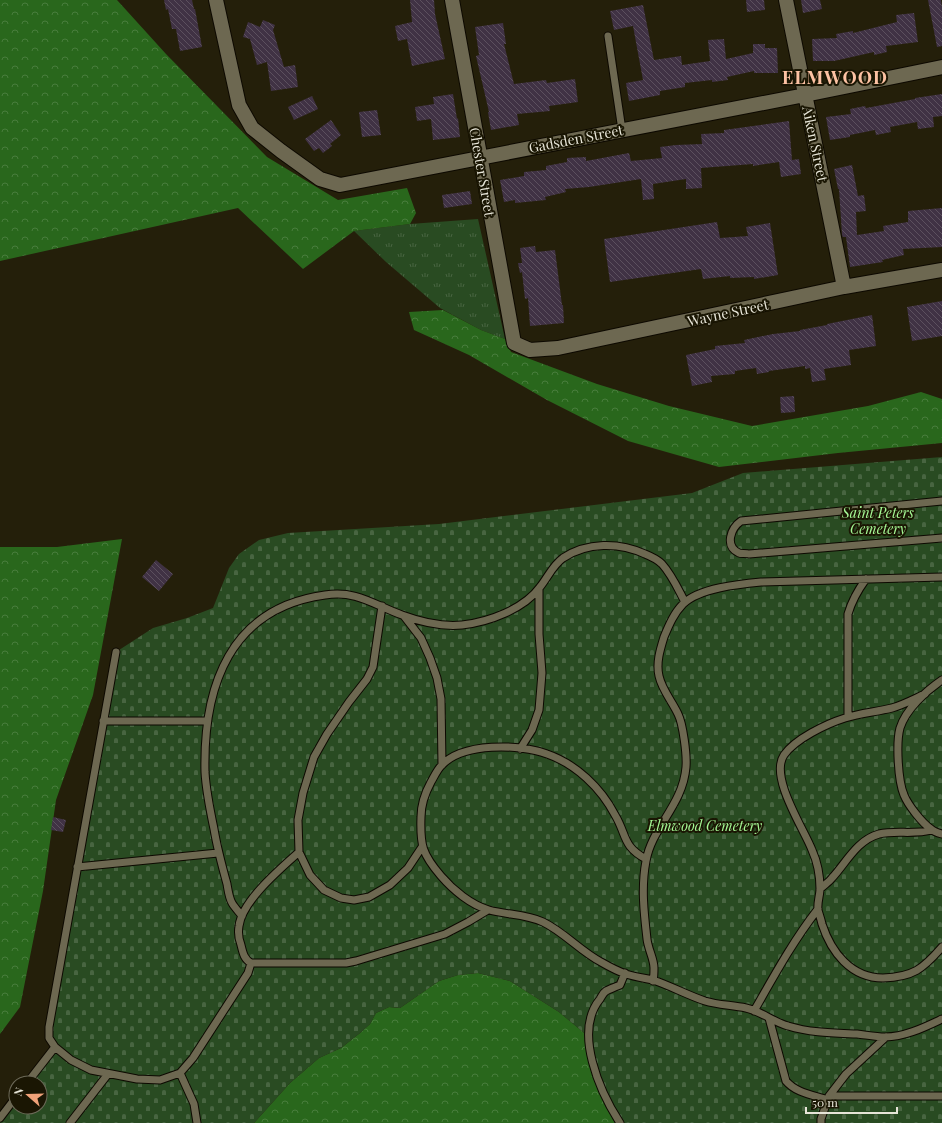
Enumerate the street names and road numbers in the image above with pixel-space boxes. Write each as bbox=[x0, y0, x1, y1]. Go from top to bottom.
street label: Aiken Street bbox=[798, 103, 833, 184]
street label: Gadsden Street bbox=[527, 120, 626, 157]
street label: Chester Street bbox=[465, 126, 500, 219]
street label: Wayne Street bbox=[685, 294, 771, 331]

